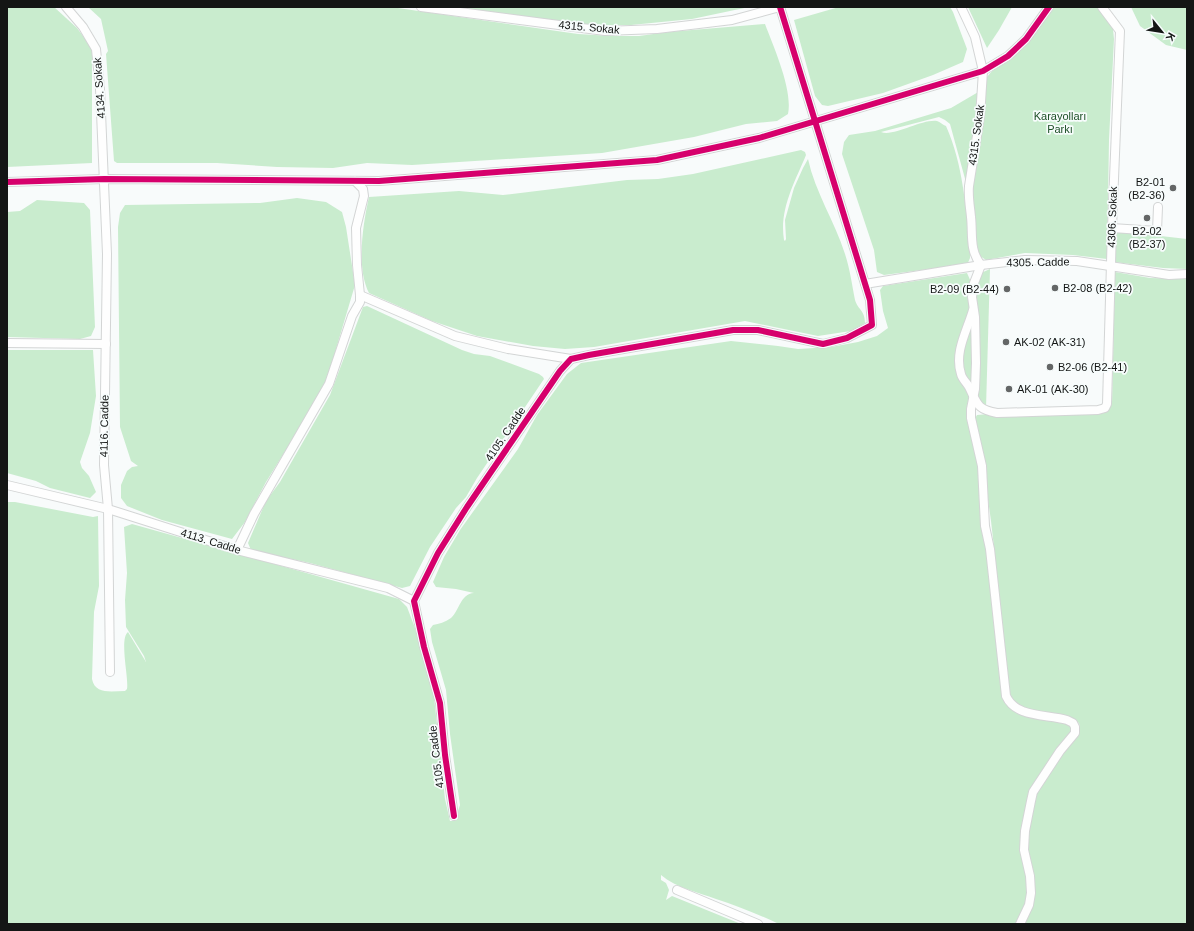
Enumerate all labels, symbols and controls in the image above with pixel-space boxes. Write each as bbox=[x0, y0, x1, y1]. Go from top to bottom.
north arrow bbox=[1142, 12, 1182, 52]
street label: 4315. Sokak bbox=[558, 18, 620, 36]
text: K bbox=[1163, 31, 1178, 43]
street label: 4134. Sokak bbox=[91, 57, 107, 119]
street label: 4315. Sokak bbox=[966, 103, 986, 166]
park label: Karayolları Parkı bbox=[1034, 110, 1086, 135]
place label: B2-01 (B2-36) bbox=[1128, 176, 1165, 201]
marker: B2-01 (B2-36) bbox=[1168, 183, 1178, 193]
street label: 4306. Sokak bbox=[1105, 186, 1119, 248]
marker: B2-02 (B2-37) bbox=[1142, 213, 1152, 223]
place label: B2-02 (B2-37) bbox=[1129, 225, 1165, 250]
street label: 4305. Cadde bbox=[1006, 255, 1070, 269]
place label: B2-08 (B2-42) bbox=[1063, 282, 1132, 294]
place label: B2-09 (B2-44) bbox=[930, 283, 999, 295]
marker: B2-08 (B2-42) bbox=[1050, 283, 1060, 293]
marker: B2-09 (B2-44) bbox=[1002, 284, 1012, 294]
place label: AK-02 (AK-31) bbox=[1014, 336, 1086, 348]
marker: AK-02 (AK-31) bbox=[1001, 337, 1011, 347]
place label: B2-06 (B2-41) bbox=[1058, 361, 1127, 373]
marker: B2-06 (B2-41) bbox=[1045, 362, 1055, 372]
place label: AK-01 (AK-30) bbox=[1017, 383, 1089, 395]
marker: AK-01 (AK-30) bbox=[1004, 384, 1014, 394]
street label: 4116. Cadde bbox=[97, 395, 111, 457]
street label: 4105. Cadde bbox=[482, 405, 528, 463]
street label: 4113. Cadde bbox=[180, 526, 242, 556]
street label: 4105. Cadde bbox=[426, 725, 446, 789]

